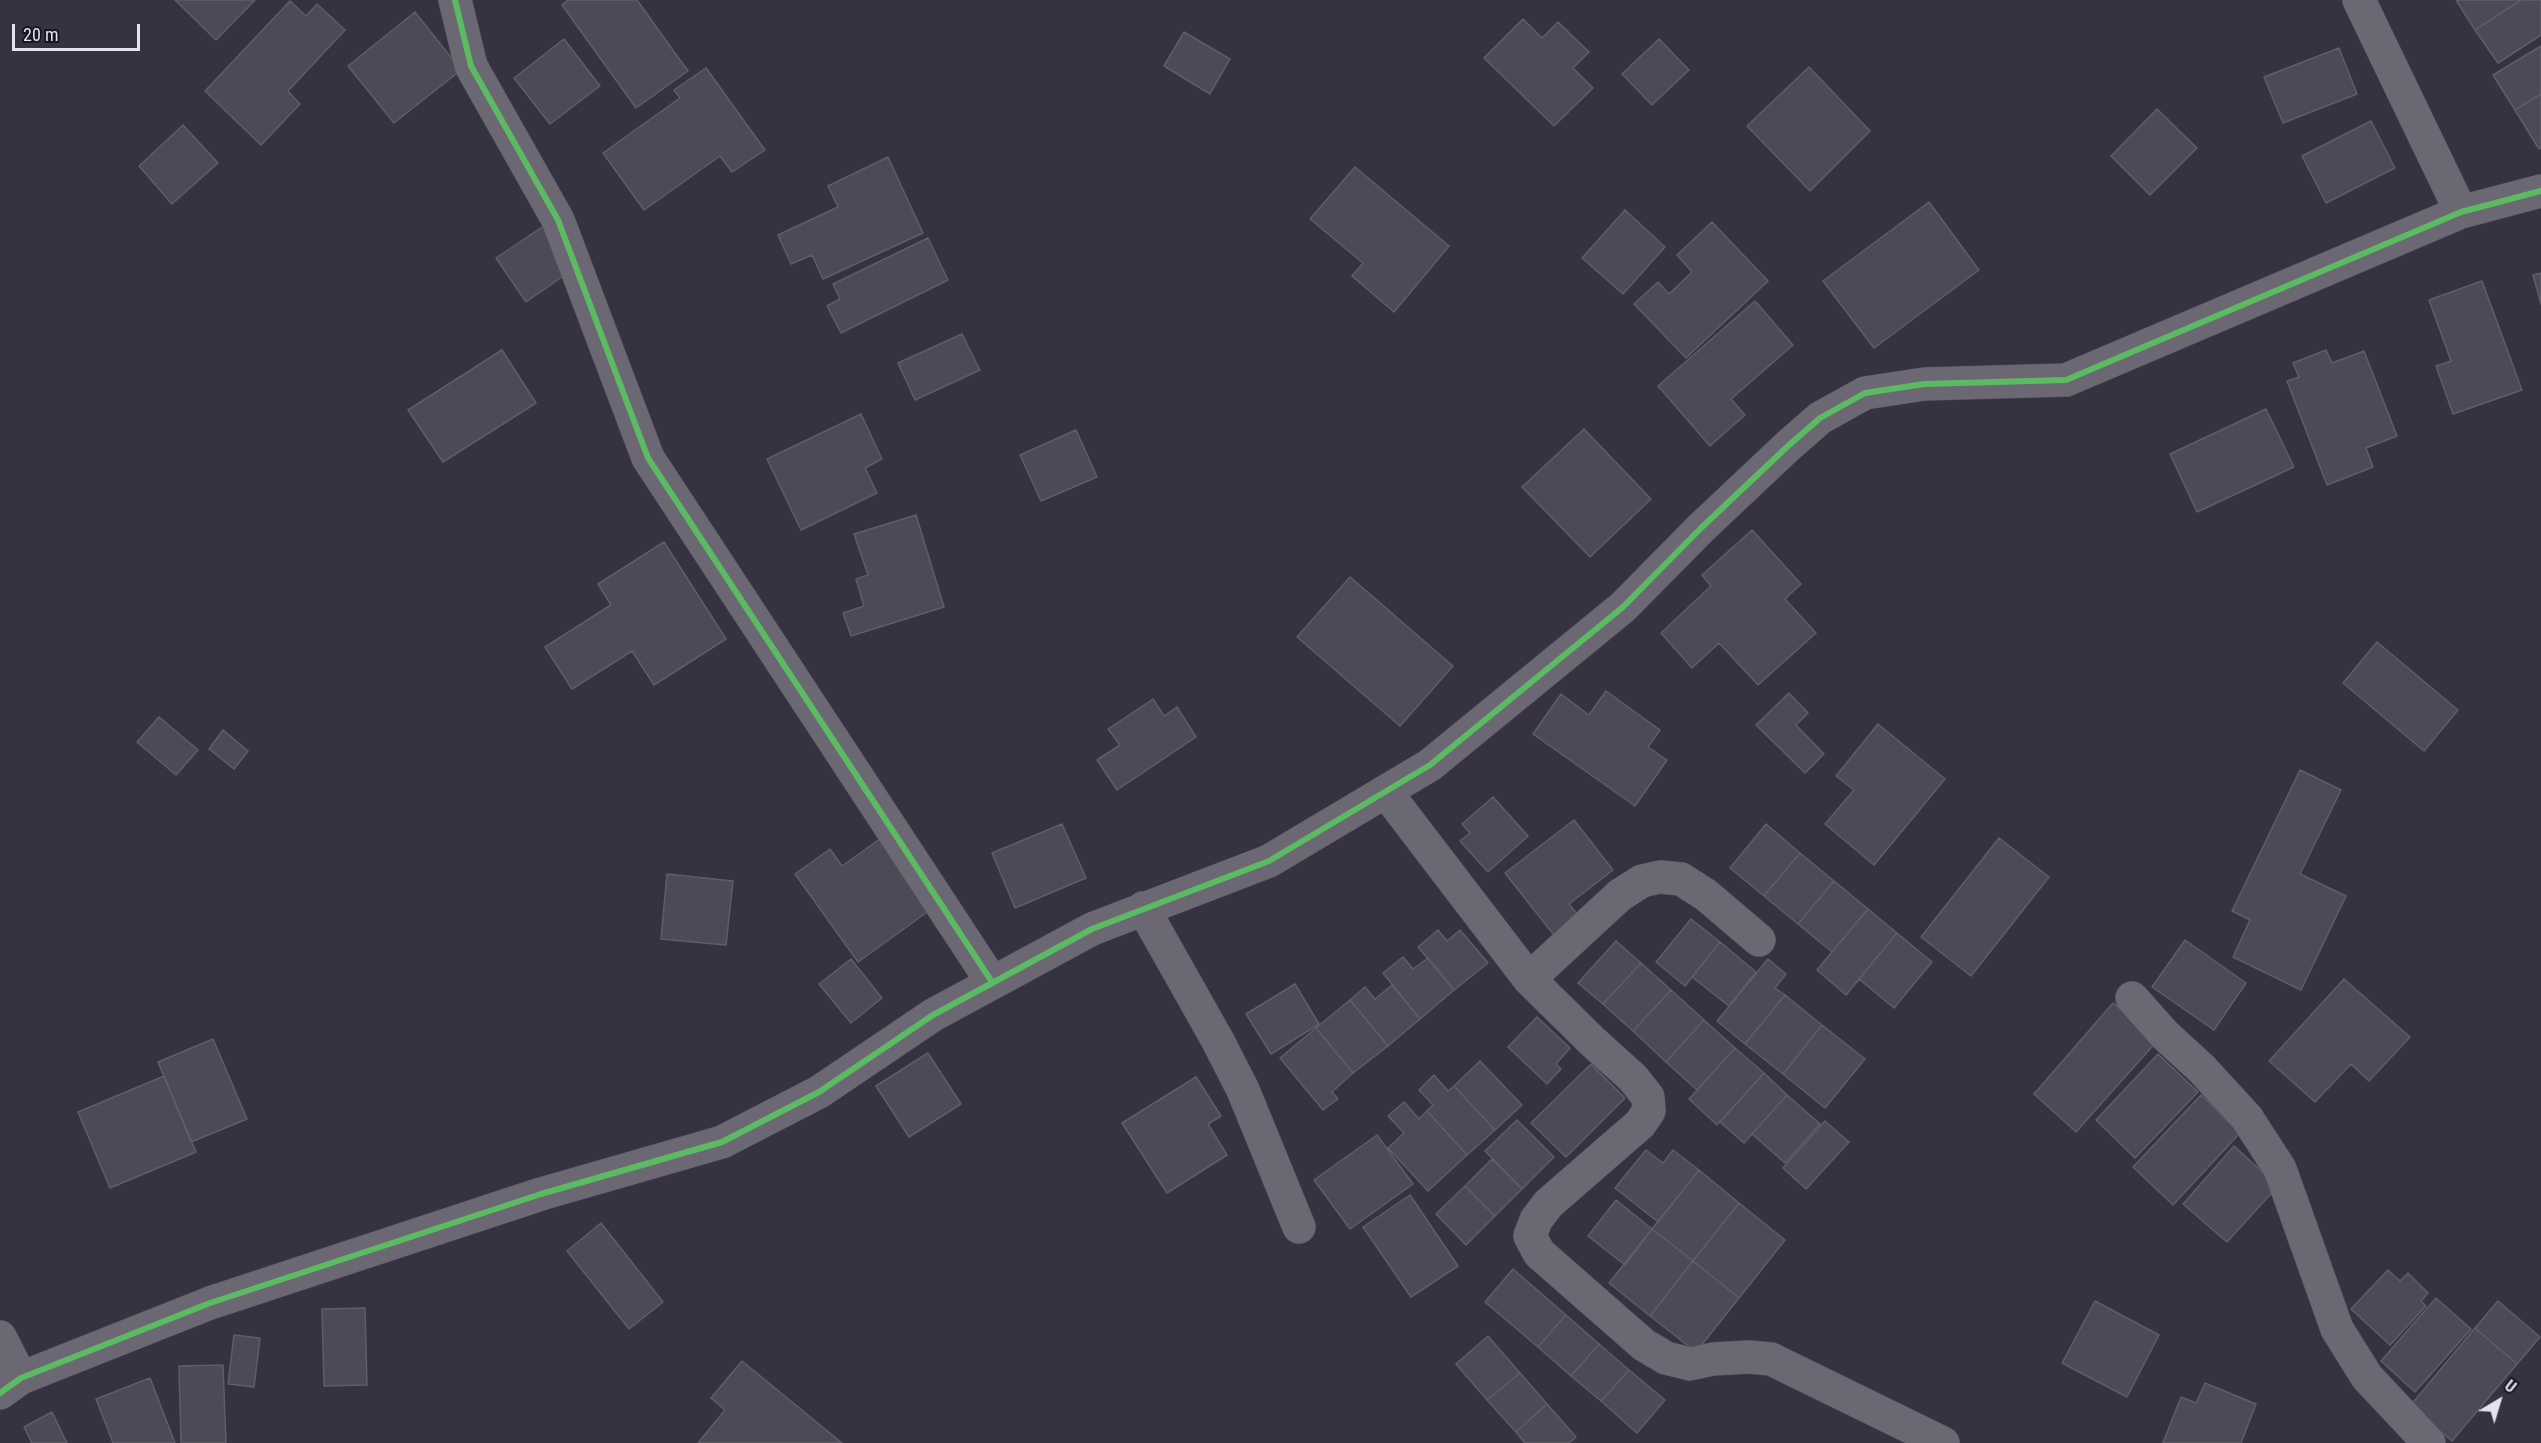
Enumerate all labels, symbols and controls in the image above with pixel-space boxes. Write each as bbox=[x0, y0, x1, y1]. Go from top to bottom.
scale bar bbox=[15, 12, 142, 50]
text: 20 m bbox=[23, 24, 58, 45]
north arrow bbox=[2469, 1371, 2529, 1431]
text: U bbox=[2501, 1376, 2520, 1397]

